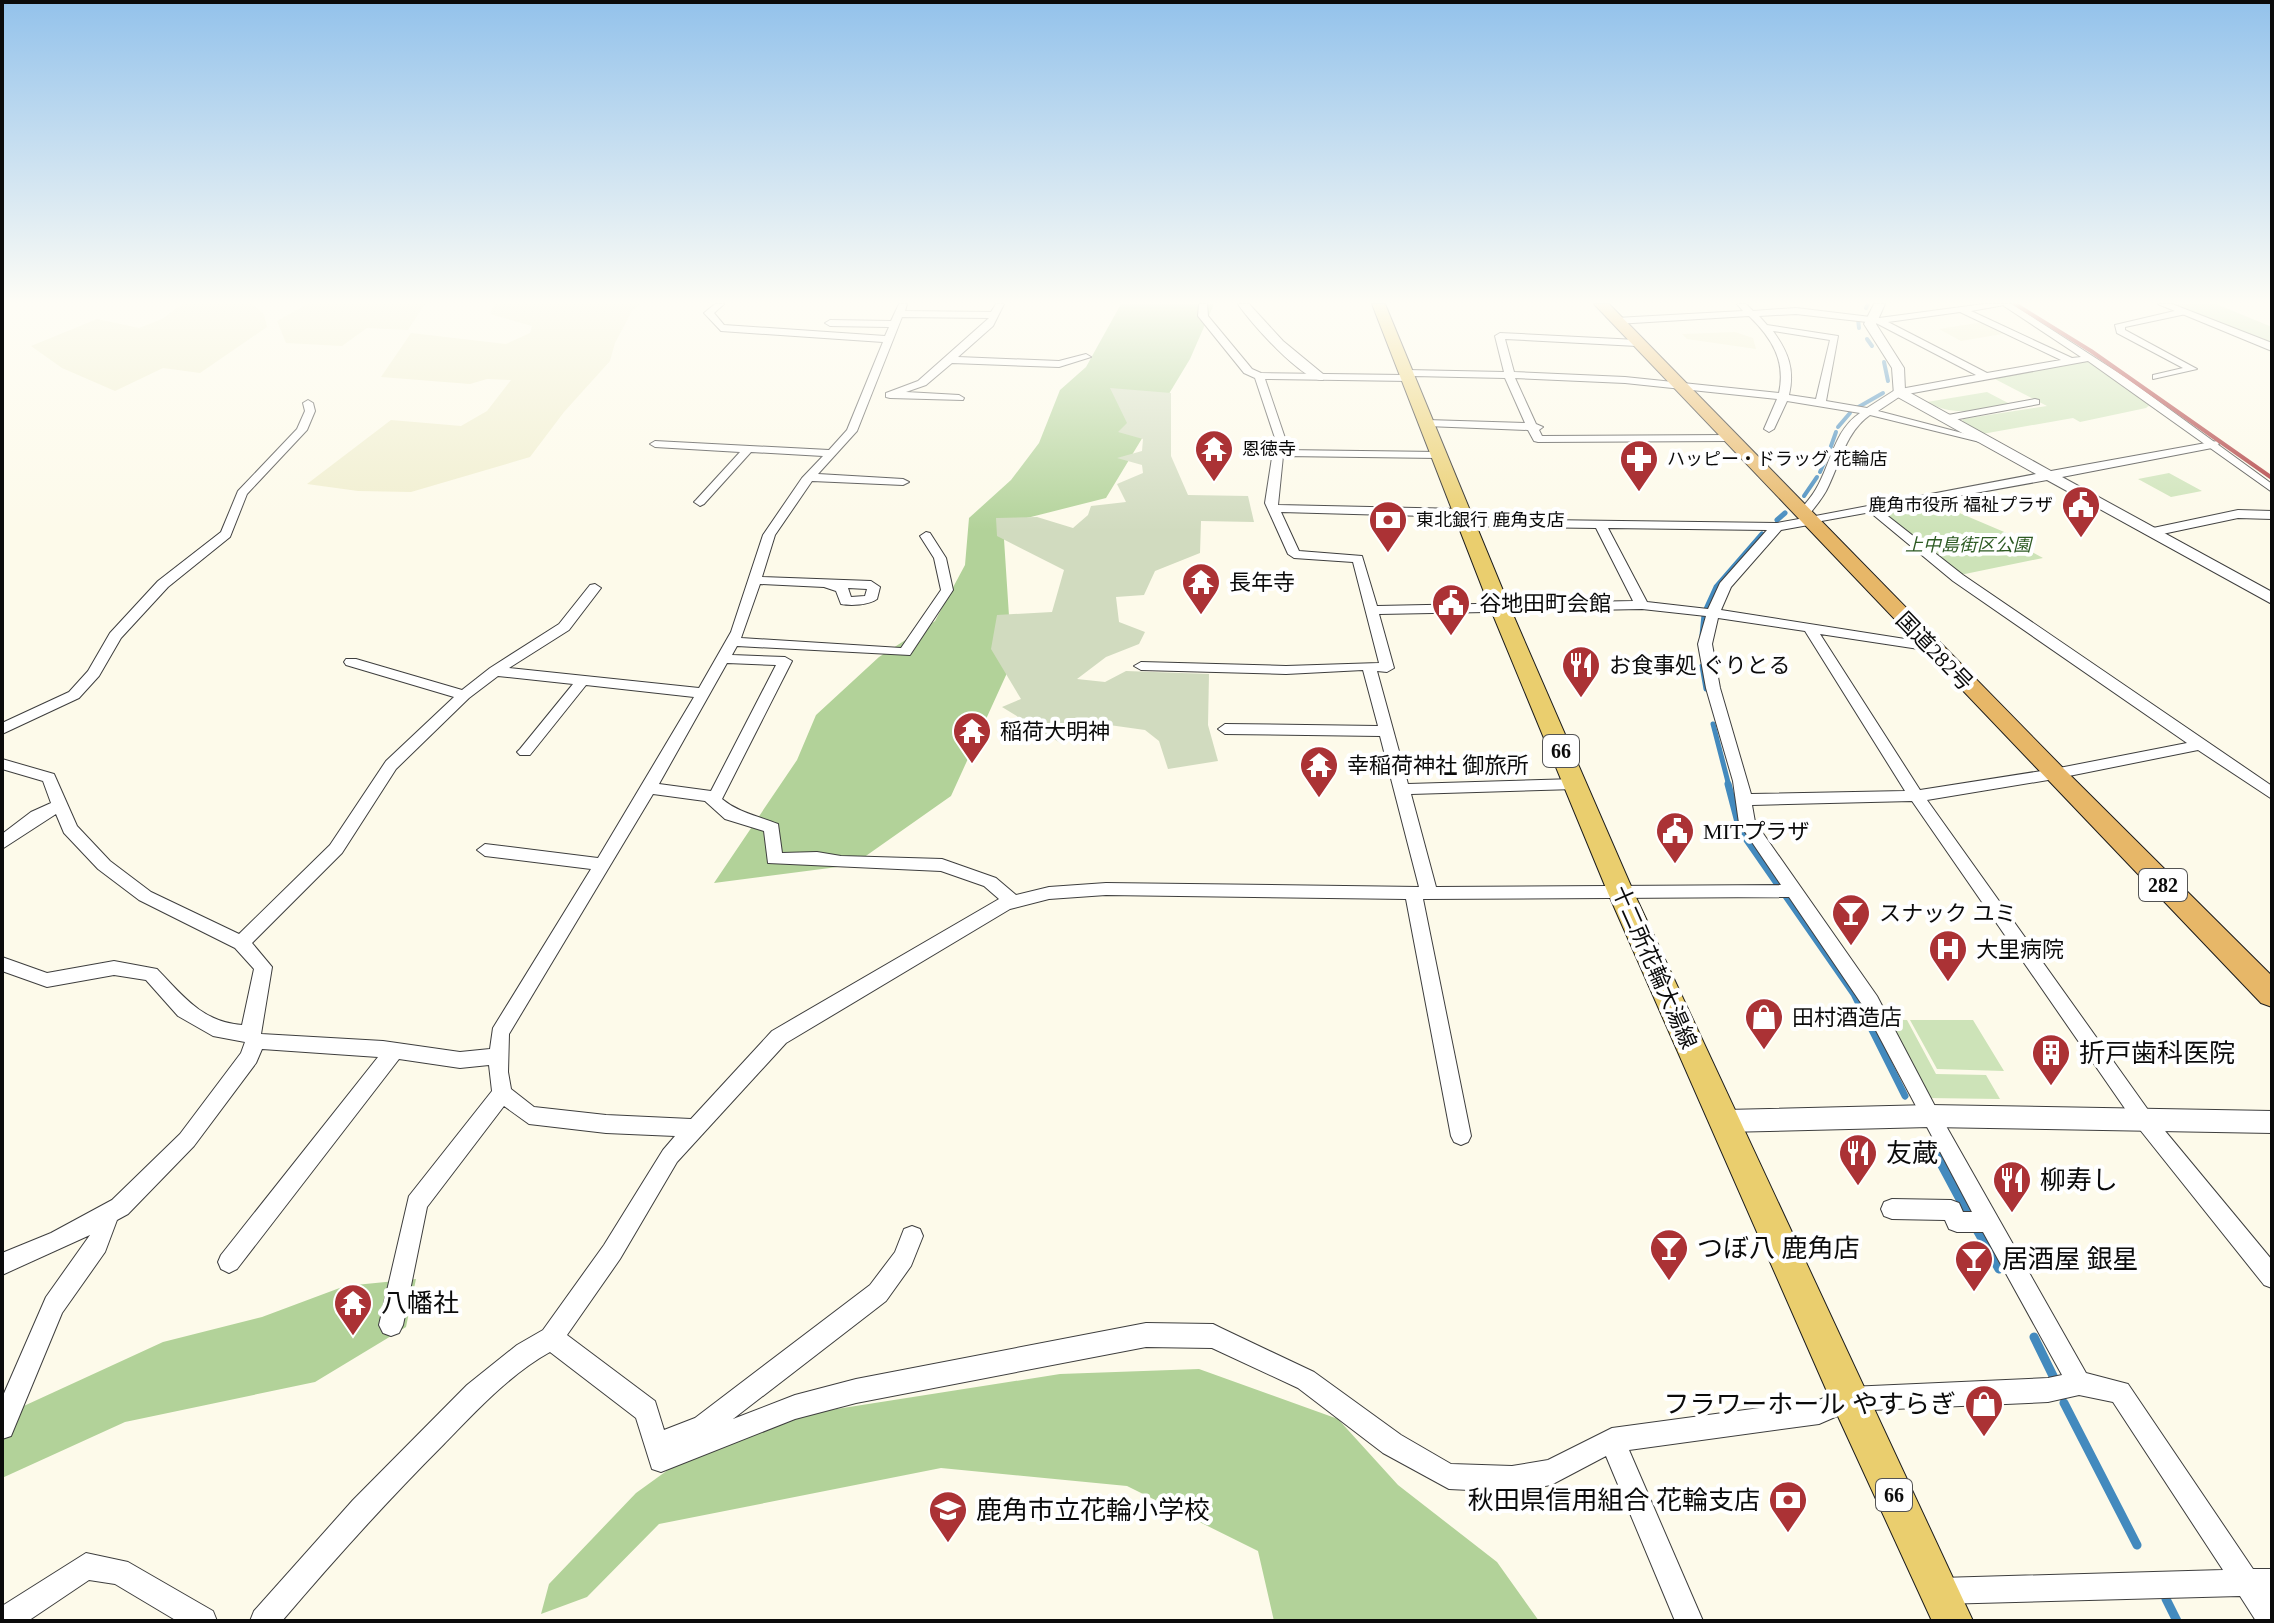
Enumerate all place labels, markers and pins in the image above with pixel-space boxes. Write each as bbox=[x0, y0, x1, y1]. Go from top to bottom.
temple icon: 恩徳寺 bbox=[1193, 428, 1235, 483]
pharmacy icon: ハッピー・ドラッグ 花輪店 bbox=[1618, 438, 1660, 493]
place label: 恩徳寺 bbox=[1242, 439, 1296, 459]
place label: ハッピー・ドラッグ 花輪店 bbox=[1667, 449, 1888, 469]
public building icon: 鹿角市役所 福祉プラザ bbox=[2060, 484, 2102, 539]
place label: 鹿角市役所 福祉プラザ bbox=[1869, 495, 2053, 515]
bank icon: 東北銀行 鹿角支店 bbox=[1367, 499, 1409, 554]
place label: 東北銀行 鹿角支店 bbox=[1416, 510, 1565, 530]
temple icon: 長年寺 bbox=[1180, 561, 1222, 616]
place label: 長年寺 bbox=[1229, 570, 1295, 595]
public building icon: 谷地田町会館 bbox=[1430, 582, 1472, 637]
place label: 谷地田町会館 bbox=[1479, 591, 1611, 616]
restaurant icon: お食事処 ぐりとる bbox=[1560, 644, 1602, 699]
place label: お食事処 ぐりとる bbox=[1609, 653, 1791, 678]
temple icon: 稲荷大明神 bbox=[951, 710, 993, 765]
place label: 稲荷大明神 bbox=[1000, 719, 1110, 744]
temple icon: 幸稲荷神社 御旅所 bbox=[1298, 744, 1340, 799]
place label: 幸稲荷神社 御旅所 bbox=[1347, 753, 1529, 778]
public building icon: MITプラザ bbox=[1654, 810, 1696, 865]
place label: MITプラザ bbox=[1703, 819, 1809, 844]
bar icon: スナック ユミ bbox=[1830, 892, 1872, 947]
place label: スナック ユミ bbox=[1879, 901, 2017, 926]
hospital icon: 大里病院 bbox=[1927, 928, 1969, 983]
place label: 大里病院 bbox=[1976, 937, 2064, 962]
shop icon: 田村酒造店 bbox=[1743, 996, 1785, 1051]
place label: 田村酒造店 bbox=[1792, 1005, 1902, 1030]
building icon: 折戸歯科医院 bbox=[2030, 1032, 2072, 1087]
place label: 折戸歯科医院 bbox=[2079, 1039, 2235, 1068]
restaurant icon: 友蔵 bbox=[1837, 1132, 1879, 1187]
place label: 友蔵 bbox=[1886, 1139, 1938, 1168]
restaurant icon: 柳寿し bbox=[1991, 1159, 2033, 1214]
place label: 柳寿し bbox=[2040, 1166, 2118, 1195]
bar icon: つぼ八 鹿角店 bbox=[1648, 1227, 1690, 1282]
place label: つぼ八 鹿角店 bbox=[1697, 1234, 1860, 1263]
bar icon: 居酒屋 銀星 bbox=[1953, 1238, 1995, 1293]
place label: 居酒屋 銀星 bbox=[2002, 1245, 2139, 1274]
temple icon: 八幡社 bbox=[332, 1282, 374, 1337]
place label: 八幡社 bbox=[381, 1289, 459, 1318]
shop icon: フラワーホール やすらぎ bbox=[1963, 1383, 2005, 1438]
place label: フラワーホール やすらぎ bbox=[1663, 1390, 1956, 1419]
bank icon: 秋田県信用組合 花輪支店 bbox=[1767, 1479, 1809, 1534]
place label: 秋田県信用組合 花輪支店 bbox=[1467, 1486, 1760, 1515]
school or university icon: 鹿角市立花輪小学校 bbox=[927, 1489, 969, 1544]
place label: 鹿角市立花輪小学校 bbox=[976, 1496, 1210, 1525]

